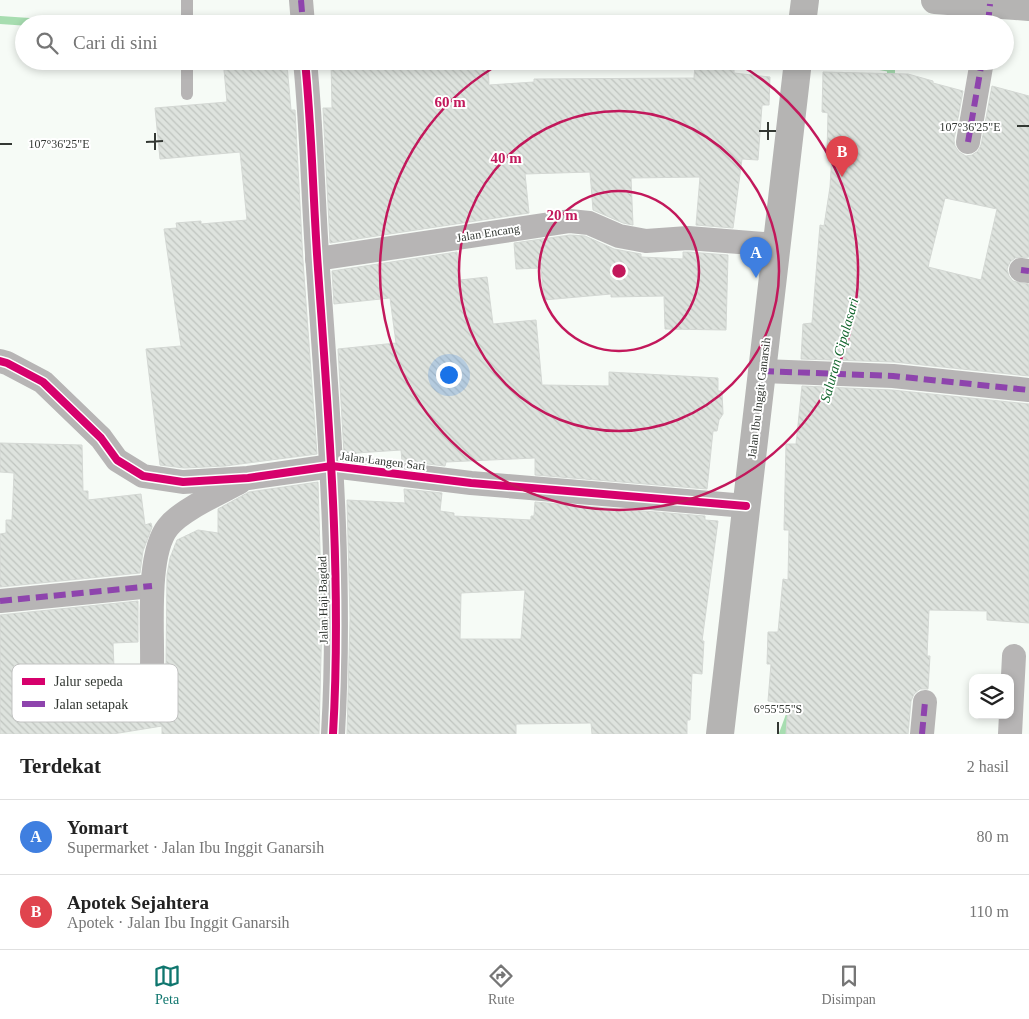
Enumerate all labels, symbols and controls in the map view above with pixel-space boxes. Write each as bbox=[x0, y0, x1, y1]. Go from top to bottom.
search box bbox=[15, 15, 1014, 70]
icon: search bbox=[33, 29, 61, 57]
text: Cari di sini bbox=[73, 32, 157, 53]
text: 60 m bbox=[434, 94, 466, 110]
text: 107°36'25"E bbox=[939, 120, 1001, 134]
pin: B bbox=[826, 136, 858, 177]
text: 107°36'25"E bbox=[28, 137, 90, 151]
text: 40 m bbox=[490, 150, 522, 166]
text: 20 m bbox=[546, 207, 578, 223]
street label: Jalan Encang bbox=[455, 221, 521, 245]
pin: A bbox=[740, 237, 772, 278]
centre of rings bbox=[610, 262, 628, 280]
water label: Saluran Cipalasari bbox=[817, 296, 862, 404]
street label: Jalan Ibu Inggit Ganarsih bbox=[745, 337, 773, 459]
your location bbox=[436, 362, 462, 388]
street label: Jalan Langen Sari bbox=[339, 449, 427, 473]
street label: Jalan Haji Bagdad bbox=[315, 556, 331, 644]
legend bbox=[12, 664, 178, 722]
text: Jalur sepeda bbox=[54, 674, 124, 689]
map controls bbox=[969, 674, 1014, 719]
button: layers bbox=[969, 674, 1014, 719]
text: Jalan setapak bbox=[54, 697, 128, 712]
text: 6°55'55"S bbox=[754, 702, 802, 716]
text: Terdekat bbox=[20, 754, 101, 778]
text: 2 hasil bbox=[967, 758, 1009, 775]
text: Yomart bbox=[67, 817, 128, 838]
text: A bbox=[30, 828, 42, 845]
text: 80 m bbox=[977, 828, 1009, 845]
text: Supermarket · Jalan Ibu Inggit Ganarsih bbox=[67, 839, 324, 856]
text: Apotek Sejahtera bbox=[67, 892, 209, 913]
text: B bbox=[31, 903, 41, 920]
text: 110 m bbox=[969, 903, 1009, 920]
text: Apotek · Jalan Ibu Inggit Ganarsih bbox=[67, 914, 290, 931]
tab: Peta bbox=[153, 962, 181, 1008]
tab: Rute bbox=[487, 962, 515, 1008]
tab: Disimpan bbox=[821, 962, 876, 1008]

